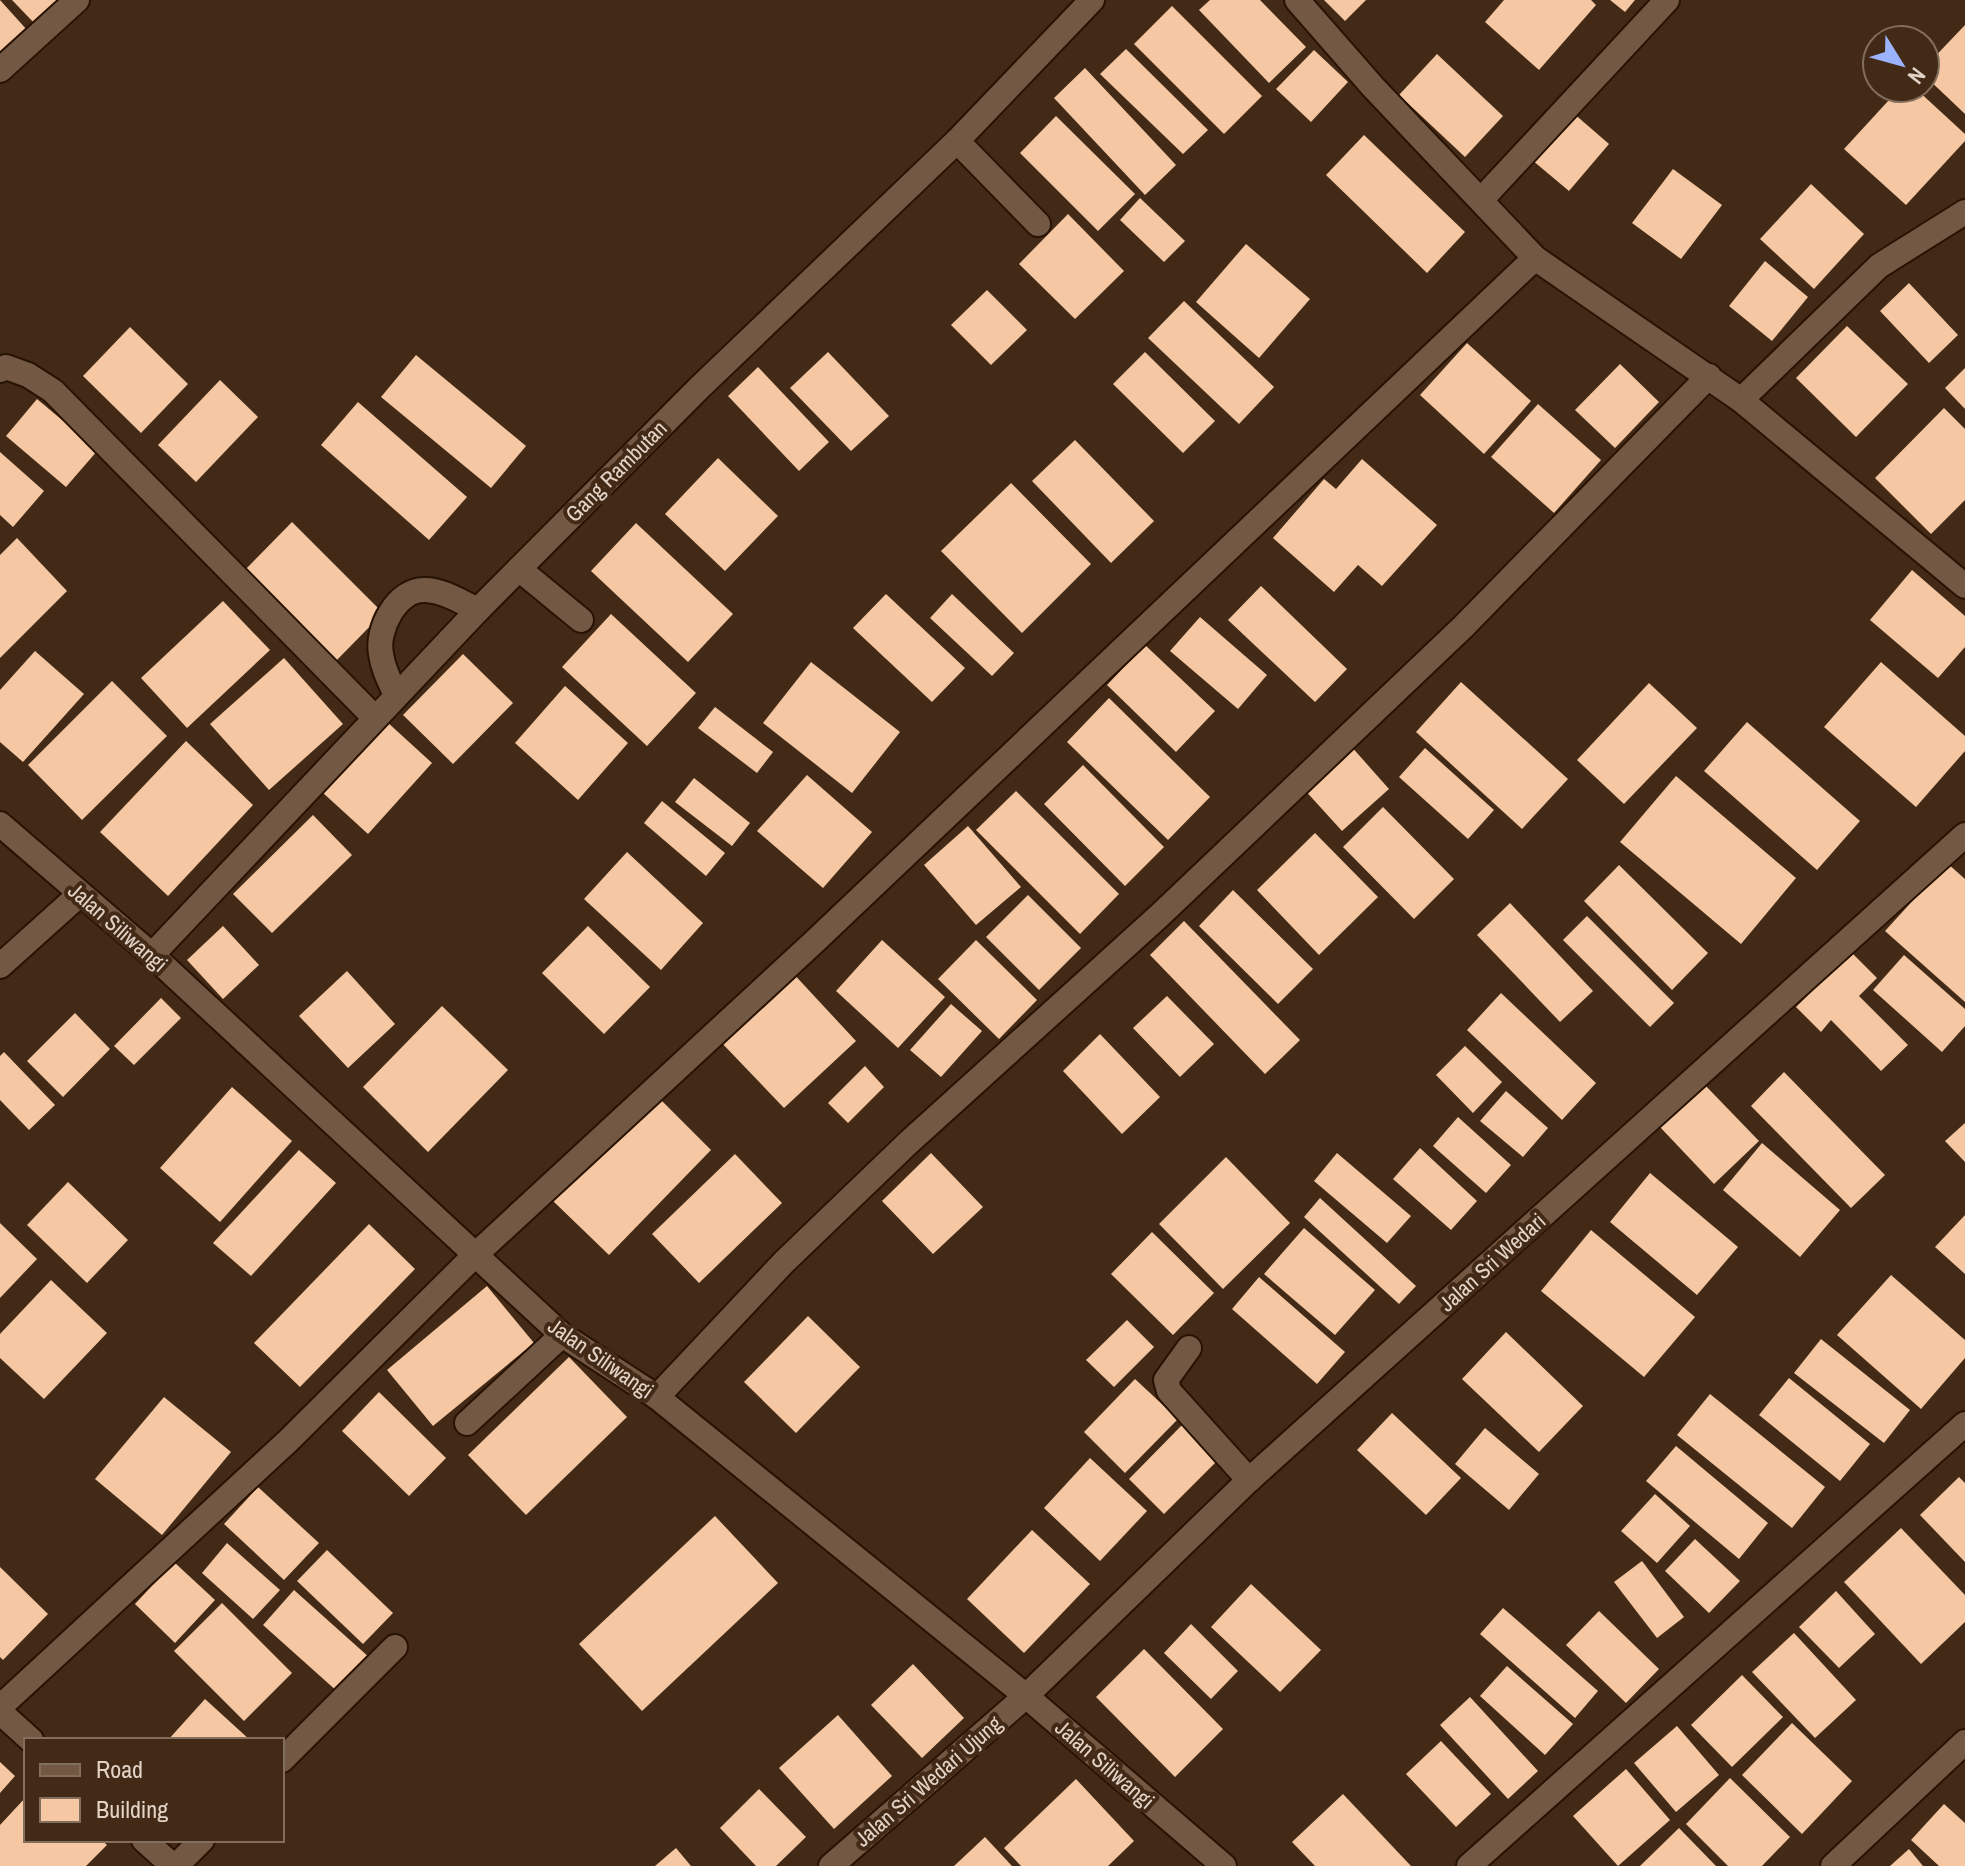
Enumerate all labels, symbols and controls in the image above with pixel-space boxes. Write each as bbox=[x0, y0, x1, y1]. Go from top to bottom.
north arrow bbox=[1861, 24, 1941, 104]
text: N bbox=[1901, 62, 1933, 90]
street label: Gang Rambutan bbox=[559, 414, 673, 528]
street label: Jalan Siliwangi bbox=[62, 876, 174, 978]
street label: Jalan Sri Wedari bbox=[1432, 1206, 1552, 1318]
street label: Jalan Siliwangi bbox=[542, 1311, 660, 1405]
street label: Jalan Sri Wedari Ujung bbox=[848, 1709, 1008, 1853]
street label: Jalan Siliwangi bbox=[1049, 1713, 1161, 1815]
legend bbox=[24, 1738, 284, 1842]
text: Road bbox=[96, 1753, 143, 1785]
text: Building bbox=[96, 1793, 168, 1825]

